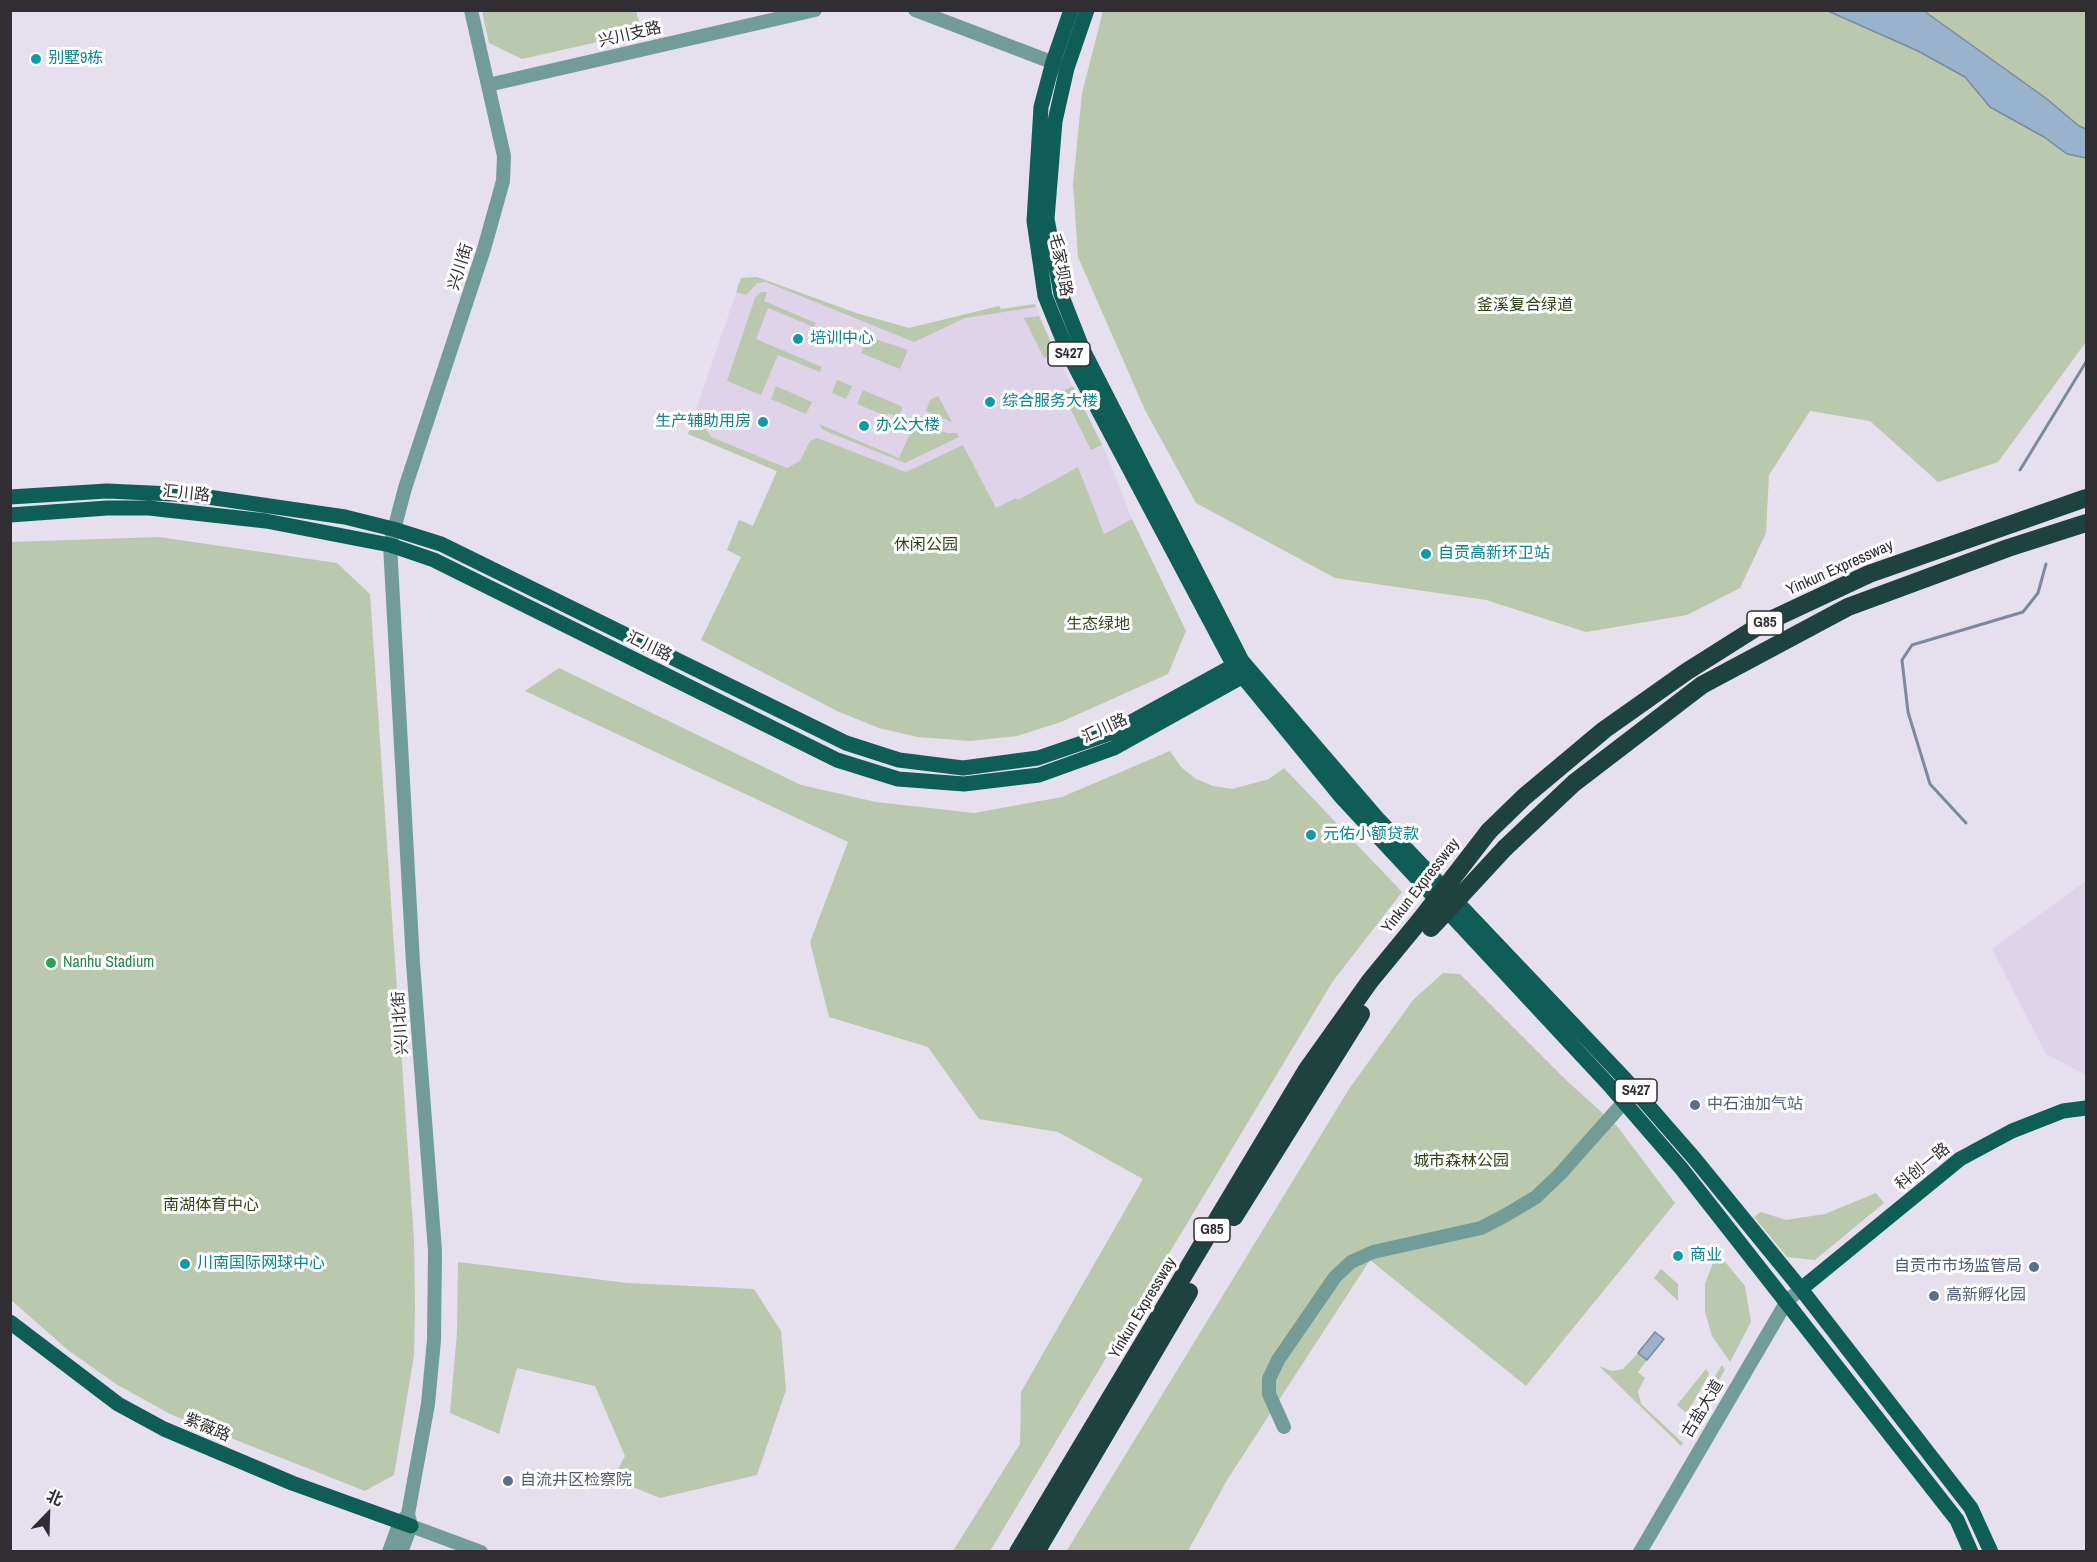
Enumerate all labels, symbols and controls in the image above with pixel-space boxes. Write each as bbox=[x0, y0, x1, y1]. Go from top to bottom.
street label: 兴川支路 bbox=[597, 18, 663, 52]
place label: 别墅9栋 bbox=[48, 49, 103, 69]
marker: 别墅9栋 bbox=[29, 52, 43, 66]
street label: 毛家坝路 bbox=[1044, 232, 1076, 298]
street label: 兴川街 bbox=[444, 241, 478, 293]
park label: 釜溪复合绿道 bbox=[1477, 296, 1573, 316]
place label: 培训中心 bbox=[810, 329, 874, 349]
marker: 培训中心 bbox=[791, 332, 805, 346]
road number: S427 bbox=[1048, 342, 1090, 366]
place label: 综合服务大楼 bbox=[1002, 392, 1098, 412]
marker: 综合服务大楼 bbox=[983, 395, 997, 409]
place label: 生产辅助用房 bbox=[655, 412, 751, 432]
marker: 生产辅助用房 bbox=[756, 415, 770, 429]
place label: 办公大楼 bbox=[876, 416, 940, 436]
marker: 办公大楼 bbox=[857, 419, 871, 433]
street label: 汇川路 bbox=[161, 482, 211, 506]
park label: 休闲公园 bbox=[894, 536, 958, 556]
street label: Yinkun Expressway bbox=[1784, 536, 1896, 600]
place label: 自贡高新环卫站 bbox=[1438, 544, 1550, 564]
marker: 自贡高新环卫站 bbox=[1419, 547, 1433, 561]
road number: G85 bbox=[1747, 611, 1783, 635]
park label: 生态绿地 bbox=[1066, 615, 1130, 635]
street label: 汇川路 bbox=[623, 628, 675, 666]
street label: 汇川路 bbox=[1079, 710, 1131, 748]
place label: 元佑小额贷款 bbox=[1323, 825, 1419, 845]
marker: 元佑小额贷款 bbox=[1304, 828, 1318, 842]
street label: Yinkun Expressway bbox=[1378, 835, 1464, 937]
place label: Nanhu Stadium bbox=[63, 953, 154, 973]
marker: Nanhu Stadium bbox=[44, 956, 58, 970]
street label: 兴川北街 bbox=[389, 990, 413, 1056]
road number: S427 bbox=[1615, 1079, 1657, 1103]
place label: 中石油加气站 bbox=[1707, 1095, 1803, 1115]
marker: 中石油加气站 bbox=[1688, 1098, 1702, 1112]
street label: 科创一路 bbox=[1892, 1139, 1954, 1195]
park label: 城市森林公园 bbox=[1413, 1152, 1509, 1172]
park label: 南湖体育中心 bbox=[163, 1196, 259, 1216]
road number: G85 bbox=[1194, 1218, 1230, 1242]
place label: 商业 bbox=[1690, 1246, 1722, 1266]
marker: 商业 bbox=[1671, 1249, 1685, 1263]
place label: 川南国际网球中心 bbox=[197, 1254, 325, 1274]
street label: Yinkun Expressway bbox=[1105, 1254, 1181, 1362]
marker: 川南国际网球中心 bbox=[178, 1257, 192, 1271]
place label: 自贡市市场监管局 bbox=[1894, 1257, 2022, 1277]
marker: 自贡市市场监管局 bbox=[2027, 1260, 2041, 1274]
place label: 高新孵化园 bbox=[1946, 1286, 2026, 1306]
marker: 高新孵化园 bbox=[1927, 1289, 1941, 1303]
street label: 古盐大道 bbox=[1678, 1377, 1728, 1441]
street label: 紫薇路 bbox=[181, 1410, 233, 1446]
place label: 自流井区检察院 bbox=[520, 1471, 632, 1491]
marker: 自流井区检察院 bbox=[501, 1474, 515, 1488]
north arrow bbox=[18, 1484, 78, 1544]
text: 北 bbox=[43, 1484, 67, 1511]

